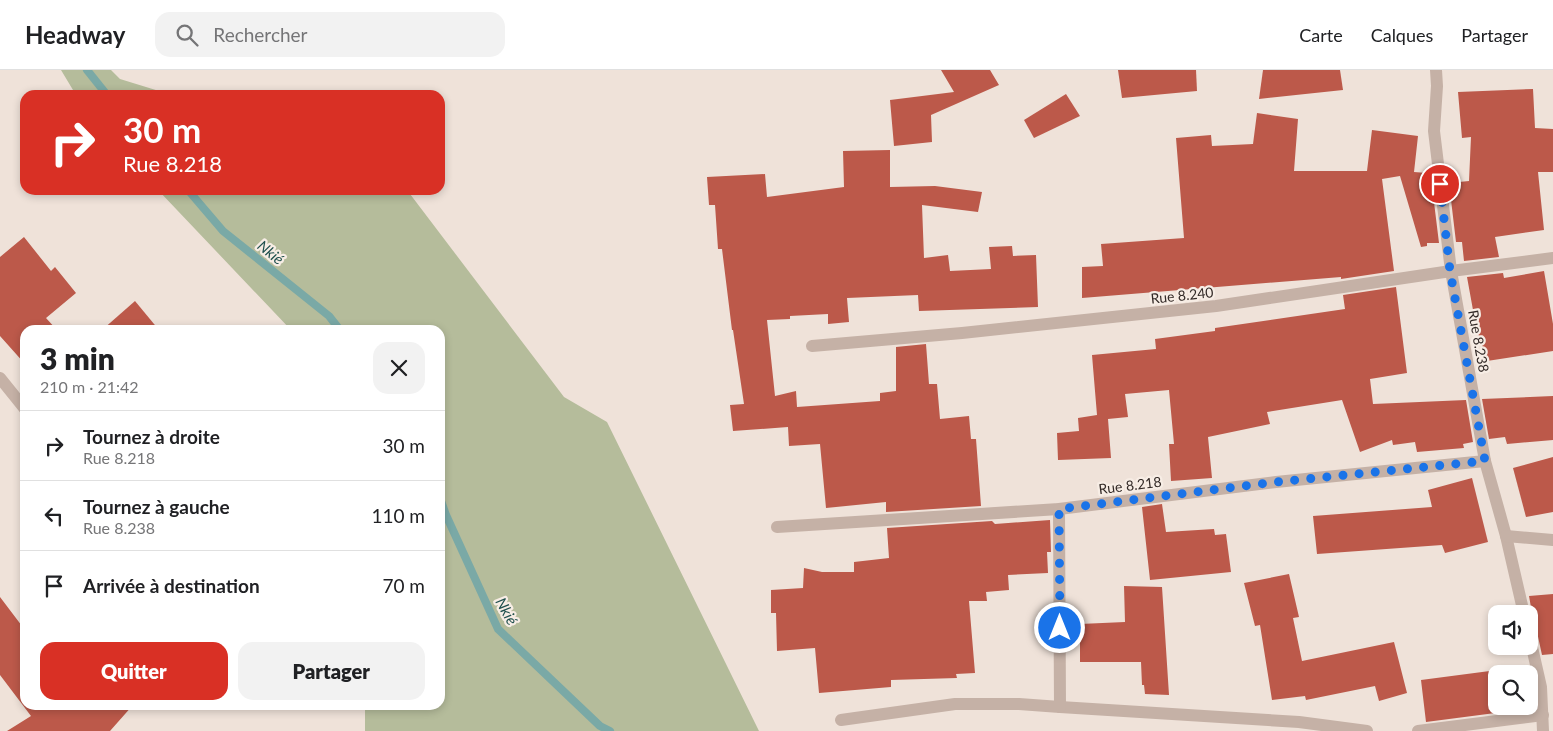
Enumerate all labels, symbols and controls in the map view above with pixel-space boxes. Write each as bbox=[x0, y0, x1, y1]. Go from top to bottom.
search box bbox=[155, 12, 505, 57]
text: Headway bbox=[25, 20, 125, 49]
icon: search bbox=[173, 21, 201, 49]
text: Rechercher bbox=[213, 23, 308, 46]
text: Carte bbox=[1299, 24, 1343, 46]
text: Calques bbox=[1371, 24, 1433, 46]
text: Partager bbox=[1461, 24, 1528, 46]
text: 30 m bbox=[123, 108, 201, 150]
icon: right bbox=[40, 110, 105, 175]
text: Rue 8.218 bbox=[123, 150, 222, 177]
pin bbox=[1419, 163, 1461, 205]
icon: arrive bbox=[1426, 170, 1454, 198]
water label: Nkié bbox=[254, 236, 288, 268]
street label: Rue 8.240 bbox=[1150, 283, 1214, 307]
street label: Rue 8.238 bbox=[1465, 308, 1493, 374]
text: 3 min bbox=[40, 340, 115, 376]
button: close bbox=[373, 342, 425, 394]
text: 210 m · 21:42 bbox=[40, 377, 139, 396]
text: Tournez à droite bbox=[83, 425, 220, 448]
icon: right bbox=[40, 432, 68, 460]
text: 30 m bbox=[382, 434, 425, 457]
text: Rue 8.218 bbox=[83, 448, 155, 467]
street label: Rue 8.218 bbox=[1098, 473, 1162, 497]
text: Tournez à gauche bbox=[83, 495, 230, 518]
icon: left bbox=[40, 502, 68, 530]
text: 110 m bbox=[371, 504, 425, 527]
text: Rue 8.238 bbox=[83, 518, 155, 537]
icon: arrive bbox=[40, 572, 68, 600]
text: Arrivée à destination bbox=[83, 574, 260, 597]
text: 70 m bbox=[382, 574, 425, 597]
water label: Nkié bbox=[492, 594, 522, 628]
position arrow bbox=[1033, 601, 1085, 653]
map controls bbox=[1488, 605, 1538, 715]
button: sound bbox=[1488, 605, 1538, 655]
button: Quitter bbox=[40, 642, 228, 700]
button: Partager bbox=[238, 642, 425, 700]
button: search bbox=[1488, 665, 1538, 715]

